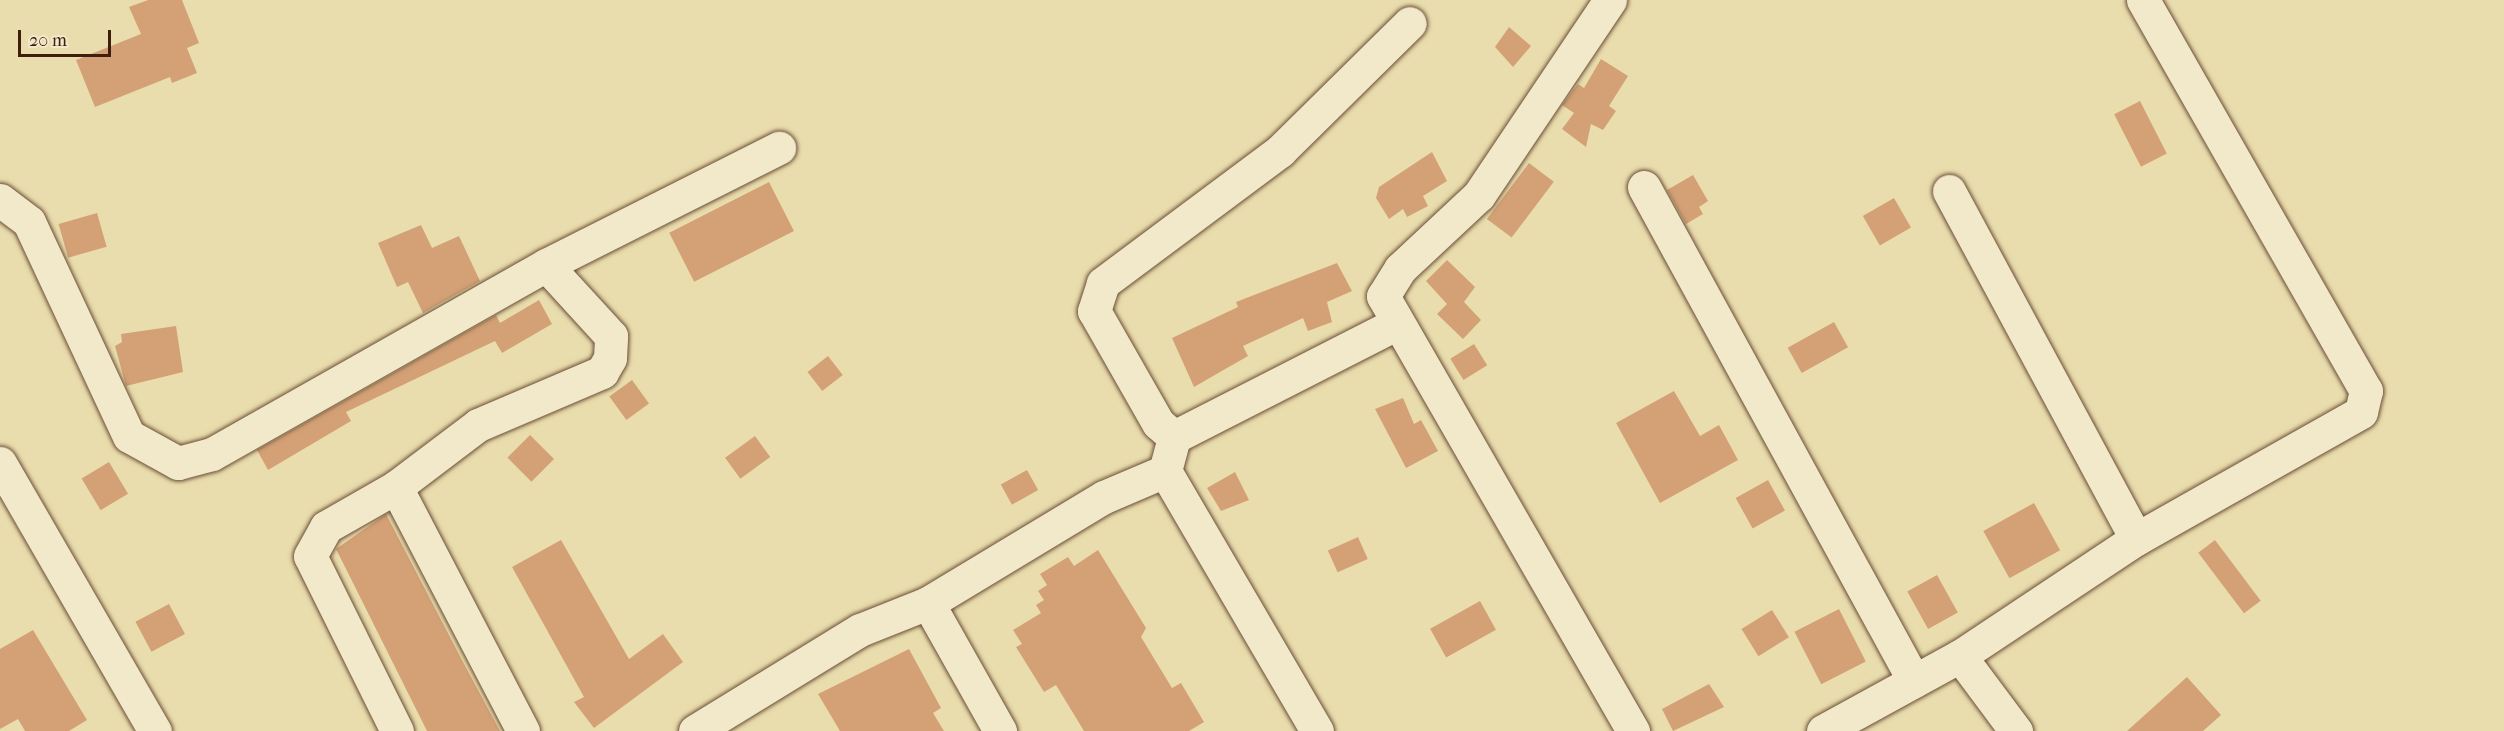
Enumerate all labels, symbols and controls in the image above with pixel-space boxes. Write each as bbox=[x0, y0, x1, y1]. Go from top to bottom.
scale bar bbox=[21, 18, 114, 56]
text: 20 m bbox=[29, 30, 67, 51]

